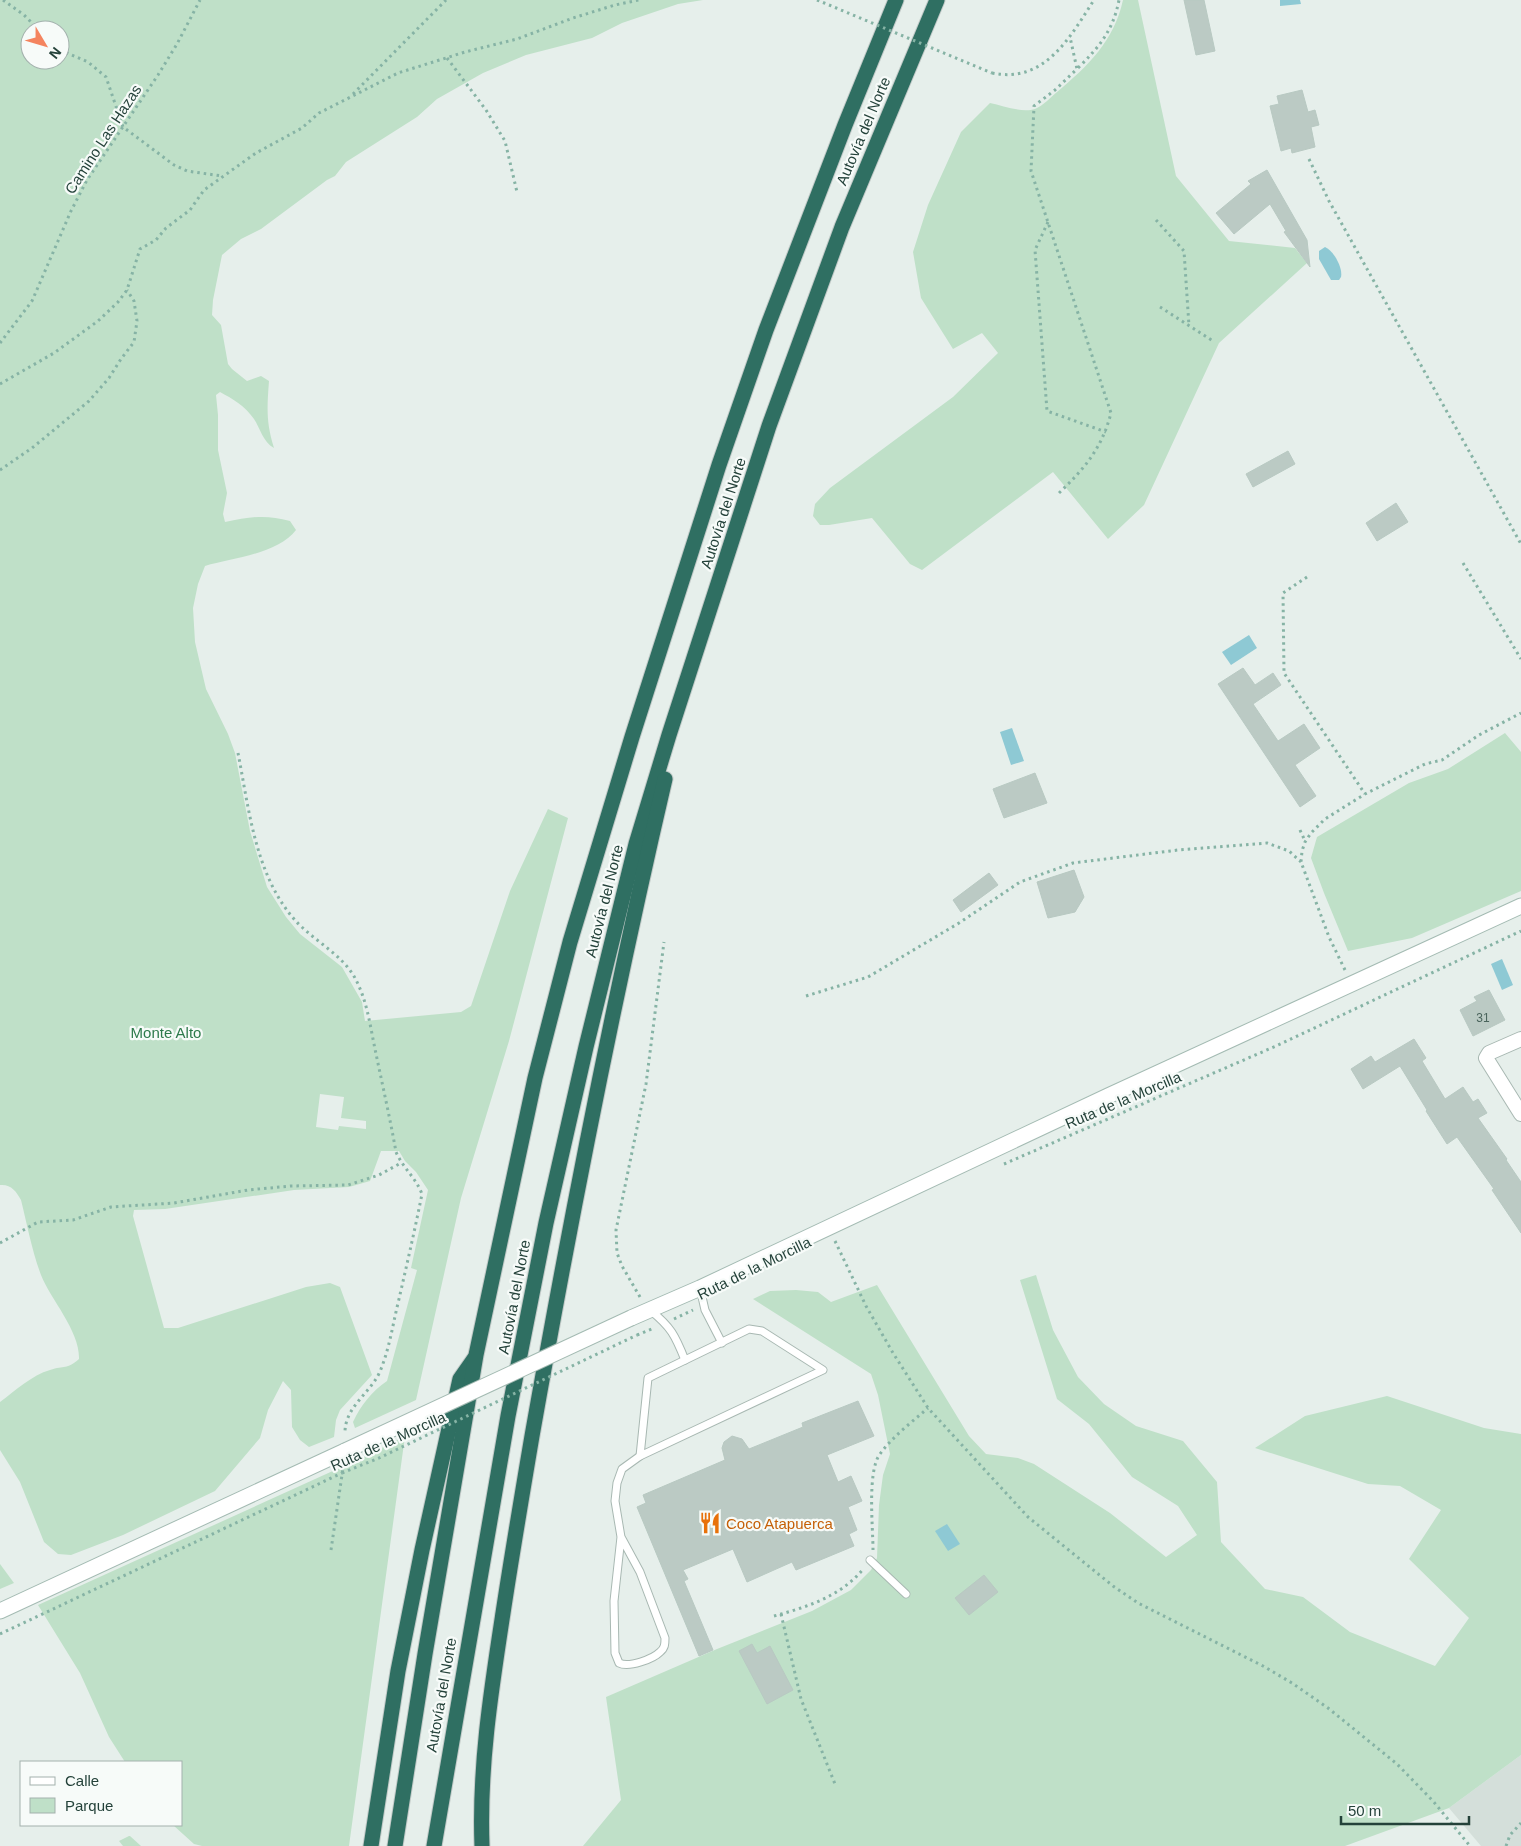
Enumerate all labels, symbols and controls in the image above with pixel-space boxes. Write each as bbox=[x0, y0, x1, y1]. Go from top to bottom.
north arrow bbox=[20, 20, 70, 70]
text: N bbox=[46, 44, 65, 62]
street label: Autovía del Norte bbox=[833, 74, 893, 188]
street label: Camino Las Hazas bbox=[61, 81, 145, 197]
street label: Autovía del Norte bbox=[697, 455, 749, 571]
street label: Autovía del Norte bbox=[582, 843, 626, 959]
house number: 31 bbox=[1476, 1011, 1490, 1025]
park label: Monte Alto bbox=[131, 1024, 201, 1041]
street label: Ruta de la Morcilla bbox=[1063, 1068, 1184, 1132]
street label: Ruta de la Morcilla bbox=[694, 1233, 814, 1303]
street label: Autovía del Norte bbox=[495, 1238, 533, 1356]
street label: Ruta de la Morcilla bbox=[328, 1408, 449, 1474]
restaurant icon: Coco Atapuerca bbox=[697, 1510, 723, 1536]
place label: Coco Atapuerca bbox=[726, 1515, 833, 1532]
street label: Autovía del Norte bbox=[423, 1636, 459, 1754]
legend bbox=[20, 1761, 182, 1826]
text: Calle bbox=[65, 1772, 99, 1789]
scale bar bbox=[1341, 1794, 1468, 1826]
text: Parque bbox=[65, 1797, 113, 1814]
text: 50 m bbox=[1348, 1802, 1381, 1819]

